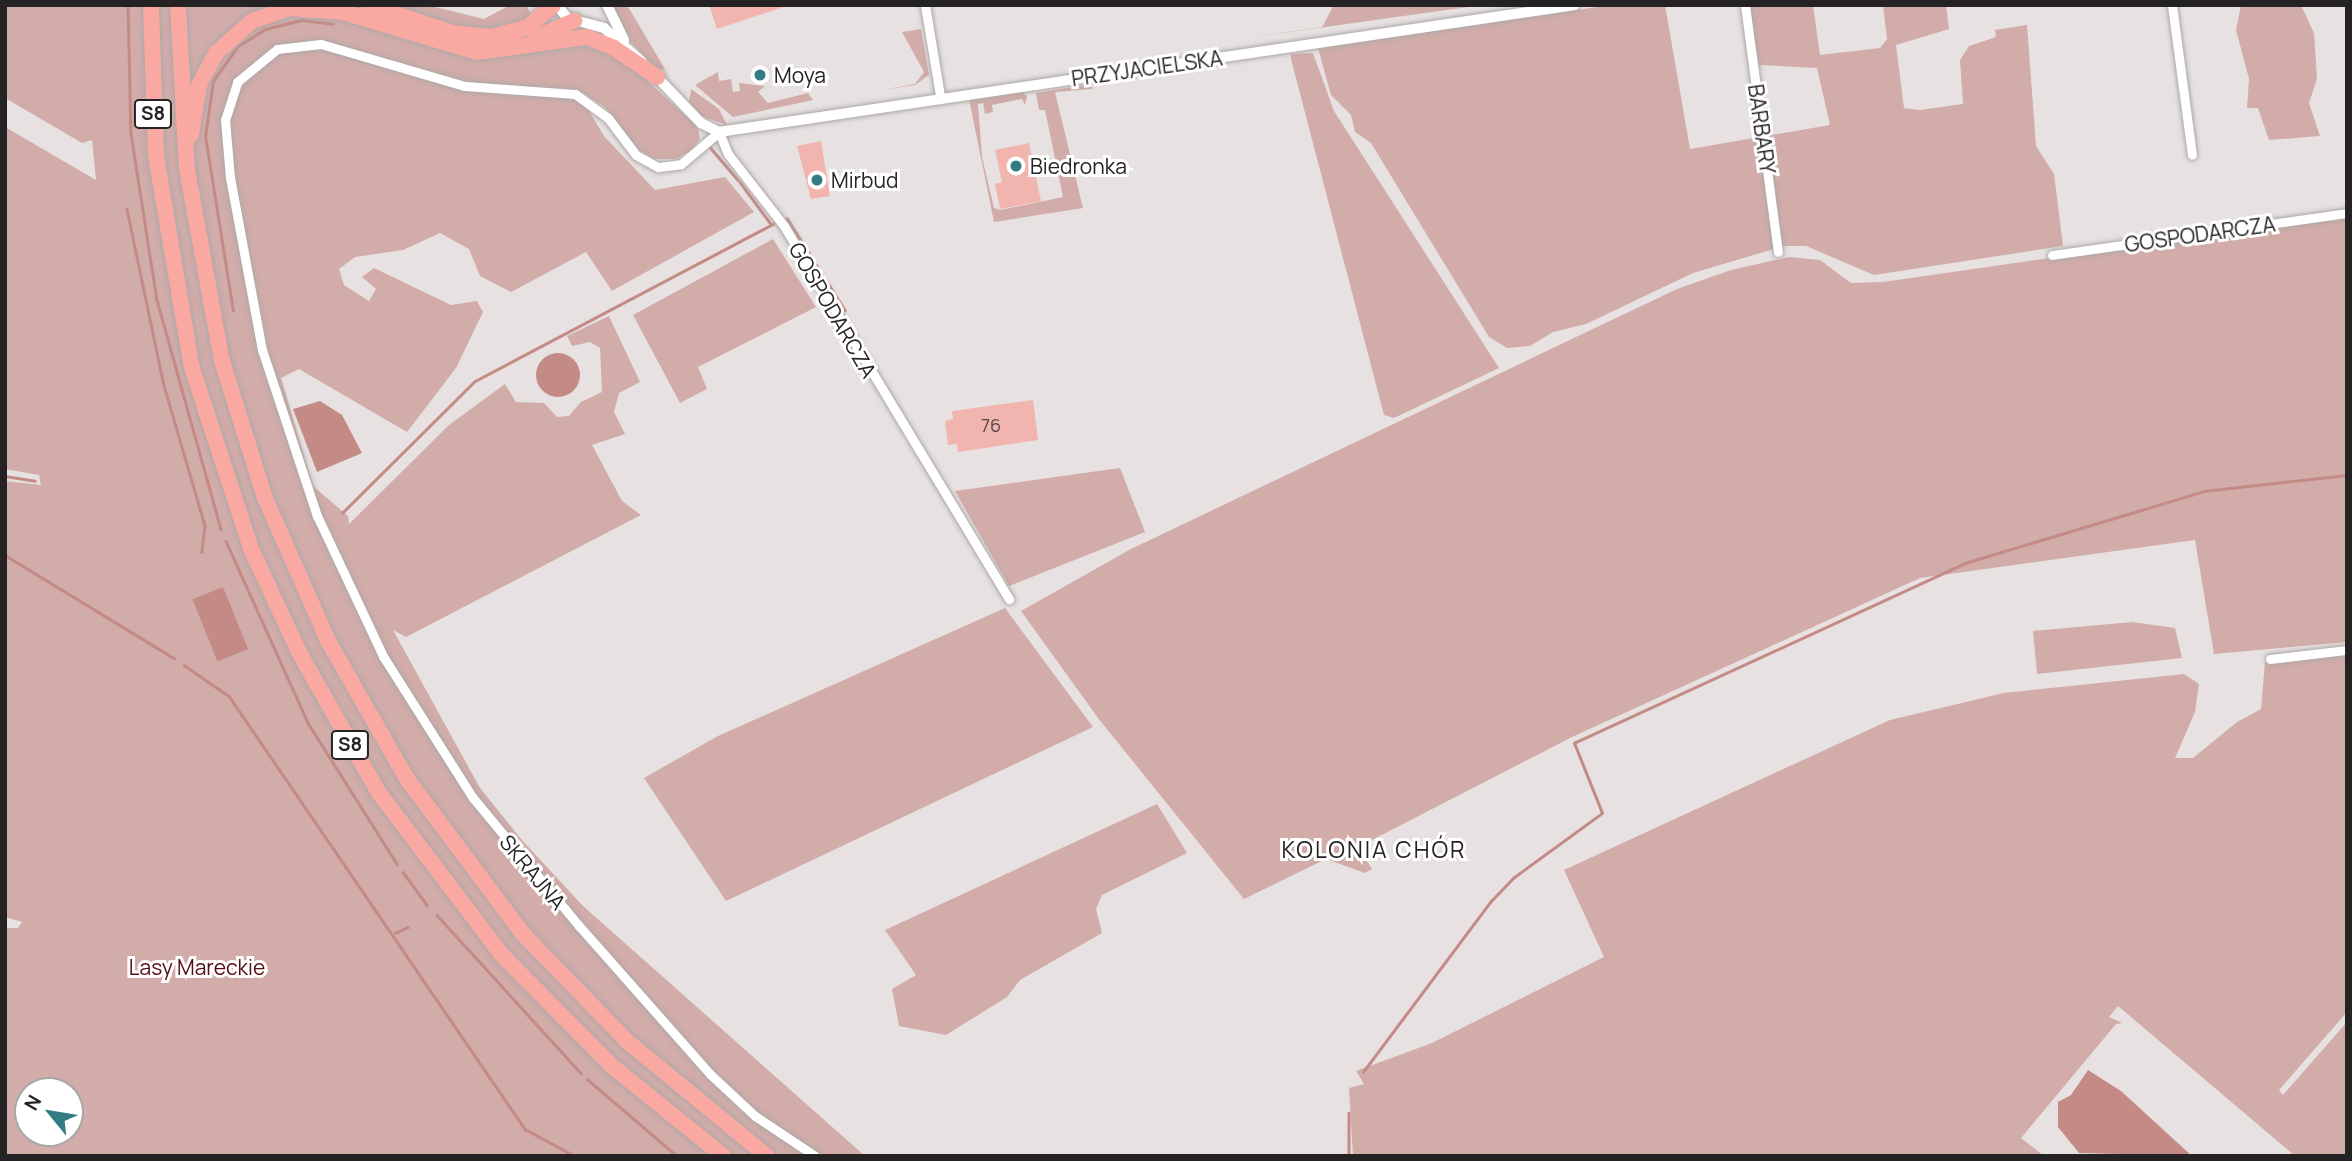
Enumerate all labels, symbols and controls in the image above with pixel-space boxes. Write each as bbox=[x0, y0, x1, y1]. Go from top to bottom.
street label: PRZYJACIELSKA bbox=[1070, 45, 1224, 91]
place label: Moya bbox=[774, 62, 826, 88]
marker: Moya bbox=[752, 67, 768, 83]
street label: BARBARY bbox=[1743, 83, 1781, 175]
road number: S8 bbox=[134, 98, 172, 130]
place label: Biedronka bbox=[1030, 153, 1127, 179]
marker: Biedronka bbox=[1008, 158, 1024, 174]
place label: Mirbud bbox=[831, 167, 898, 193]
marker: Mirbud bbox=[809, 172, 825, 188]
street label: GOSPODARCZA bbox=[2123, 211, 2277, 257]
street label: GOSPODARCZA bbox=[784, 238, 882, 382]
house number: 76 bbox=[981, 414, 1001, 436]
road number: S8 bbox=[331, 730, 369, 760]
street label: SKRAJNA bbox=[495, 830, 571, 914]
district label: KOLONIA CHÓR bbox=[1283, 835, 1465, 863]
park label: Lasy Mareckie bbox=[129, 954, 265, 980]
north arrow bbox=[14, 1077, 84, 1147]
text: N bbox=[18, 1090, 47, 1115]

